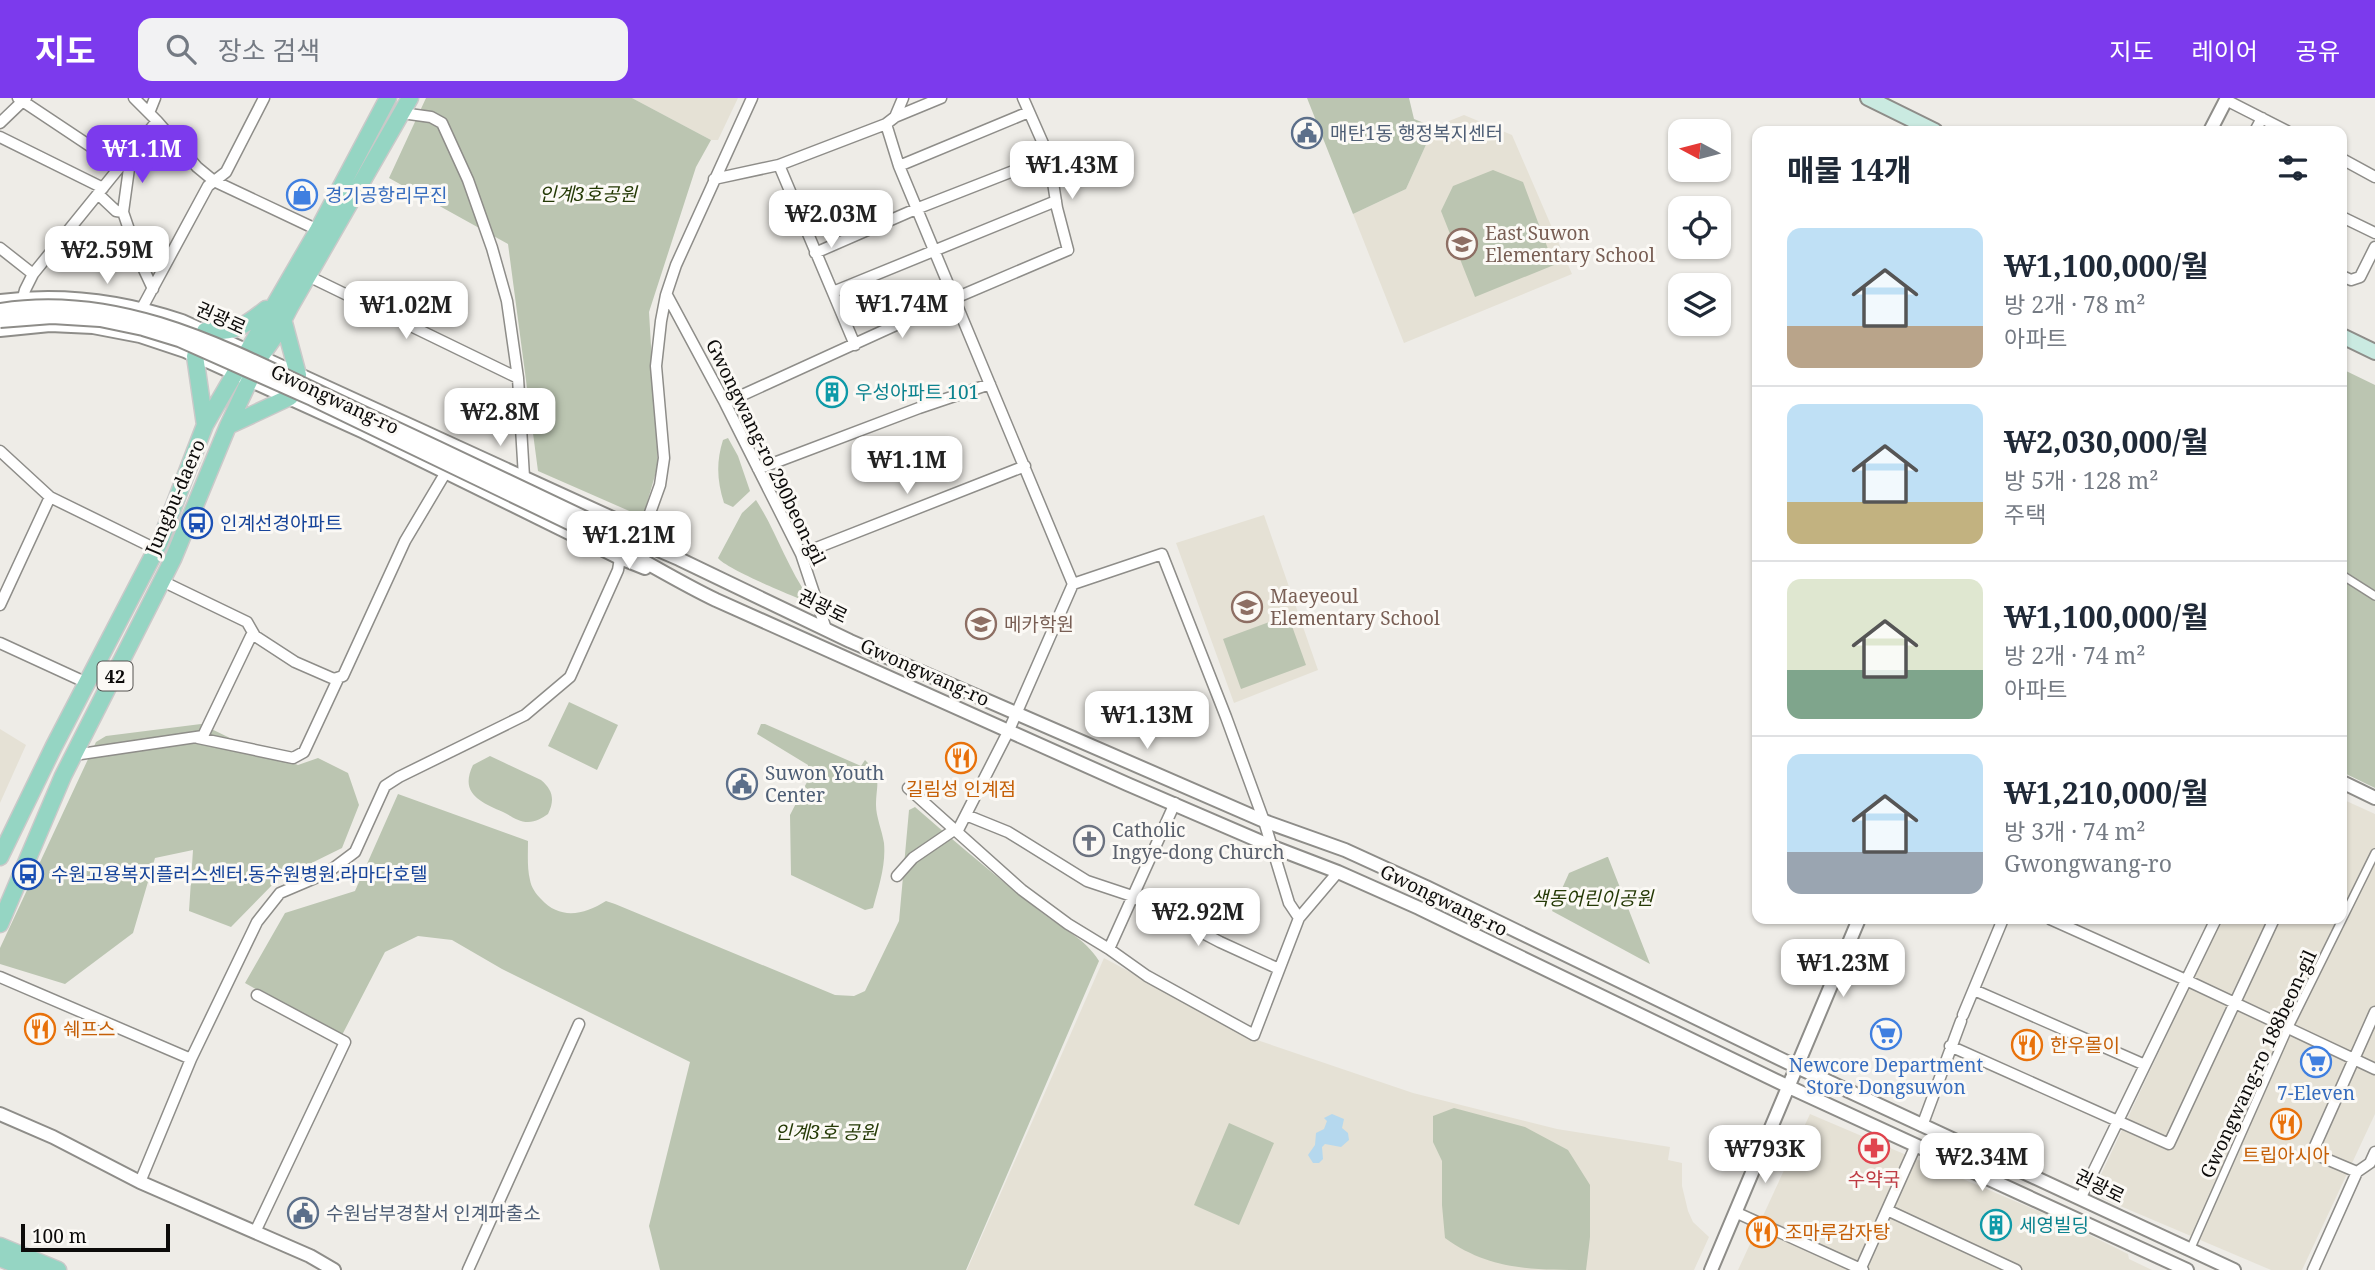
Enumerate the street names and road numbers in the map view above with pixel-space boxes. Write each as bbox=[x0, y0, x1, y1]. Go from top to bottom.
street label: 권광로 bbox=[192, 295, 250, 341]
street label: Gwongwang-ro 290beon-gil bbox=[700, 335, 832, 570]
street label: Gwongwang-ro bbox=[267, 358, 403, 440]
street label: Jungbu-daero bbox=[139, 435, 211, 560]
street label: 권광로 bbox=[794, 583, 852, 629]
street label: Gwongwang-ro bbox=[856, 632, 994, 712]
road number: 42 bbox=[97, 662, 132, 690]
street label: Gwongwang-ro bbox=[1376, 858, 1512, 942]
street label: Gwongwang-ro 188beon-gil bbox=[2194, 946, 2322, 1182]
street label: 권광로 bbox=[2071, 1163, 2129, 1209]

